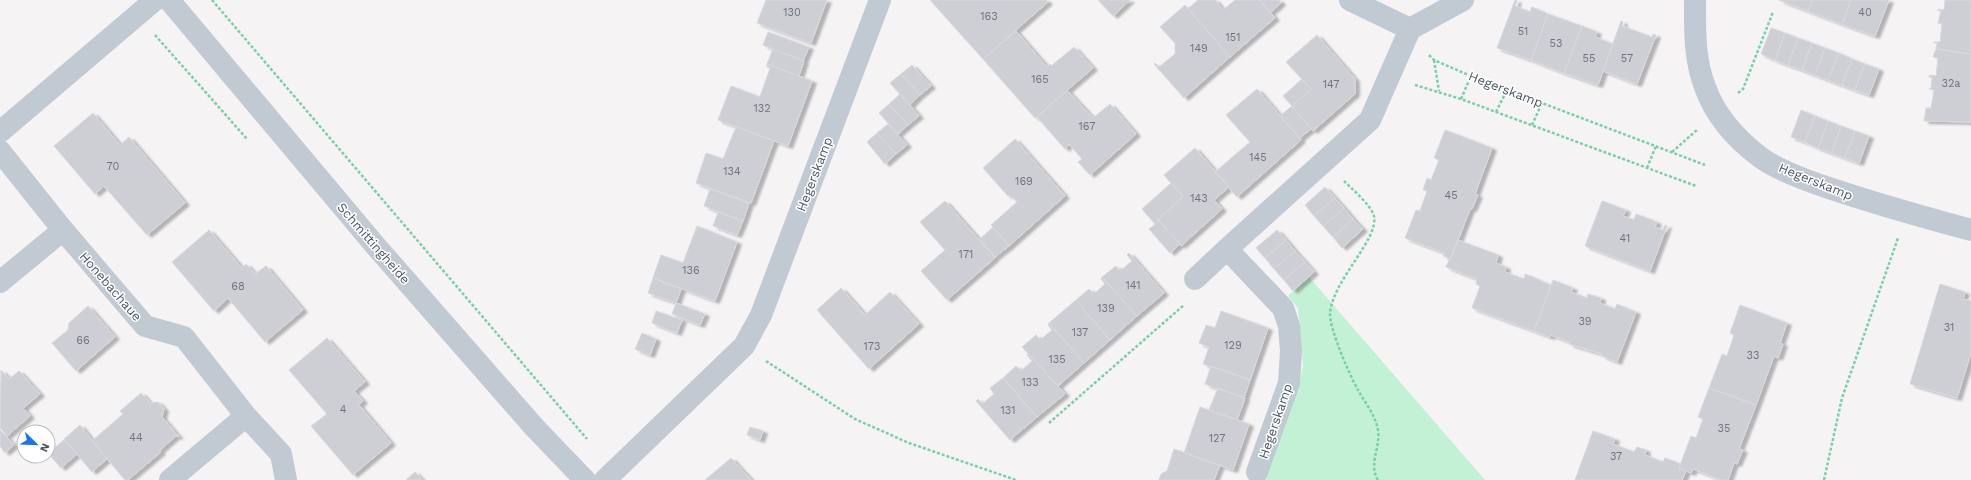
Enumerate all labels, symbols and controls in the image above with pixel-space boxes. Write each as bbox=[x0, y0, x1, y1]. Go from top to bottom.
house number: 130 bbox=[783, 6, 801, 19]
house number: 40 bbox=[1858, 6, 1872, 19]
house number: 163 bbox=[980, 10, 998, 23]
house number: 51 bbox=[1518, 25, 1528, 38]
house number: 151 bbox=[1226, 31, 1240, 44]
house number: 53 bbox=[1550, 37, 1562, 50]
house number: 149 bbox=[1190, 42, 1208, 55]
house number: 55 bbox=[1583, 52, 1595, 65]
house number: 57 bbox=[1621, 52, 1633, 65]
street label: Hegerskamp bbox=[1467, 68, 1545, 111]
house number: 165 bbox=[1031, 73, 1049, 86]
house number: 32a bbox=[1941, 77, 1961, 90]
house number: 147 bbox=[1323, 78, 1339, 91]
house number: 132 bbox=[753, 102, 771, 115]
house number: 167 bbox=[1078, 120, 1096, 133]
street label: Hegerskamp bbox=[793, 135, 836, 213]
house number: 145 bbox=[1249, 151, 1267, 164]
house number: 70 bbox=[107, 160, 120, 173]
street label: Hegerskamp bbox=[1777, 160, 1855, 203]
house number: 134 bbox=[723, 165, 741, 178]
house number: 169 bbox=[1015, 175, 1033, 188]
house number: 45 bbox=[1444, 189, 1458, 202]
house number: 143 bbox=[1190, 192, 1208, 205]
street label: Schmittingheide bbox=[334, 200, 413, 287]
house number: 41 bbox=[1620, 232, 1630, 245]
house number: 171 bbox=[959, 248, 973, 261]
street label: Honebachaue bbox=[77, 249, 145, 324]
house number: 136 bbox=[682, 264, 700, 277]
house number: 141 bbox=[1125, 279, 1141, 292]
house number: 68 bbox=[231, 280, 245, 293]
house number: 139 bbox=[1097, 302, 1115, 315]
house number: 39 bbox=[1578, 315, 1592, 328]
house number: 31 bbox=[1944, 321, 1954, 334]
house number: 137 bbox=[1072, 326, 1088, 339]
house number: 66 bbox=[76, 334, 90, 347]
house number: 129 bbox=[1224, 339, 1242, 352]
house number: 173 bbox=[864, 340, 880, 353]
house number: 33 bbox=[1747, 349, 1759, 362]
house number: 135 bbox=[1048, 353, 1066, 366]
house number: 133 bbox=[1021, 376, 1039, 389]
street label: Hegerskamp bbox=[1256, 382, 1295, 461]
house number: 4 bbox=[340, 403, 347, 416]
house number: 131 bbox=[1001, 404, 1016, 417]
house number: 35 bbox=[1718, 422, 1730, 435]
north arrow bbox=[16, 424, 56, 464]
house number: 44 bbox=[129, 431, 143, 444]
house number: 127 bbox=[1209, 432, 1225, 445]
text: N bbox=[37, 441, 52, 454]
house number: 37 bbox=[1610, 450, 1622, 463]

